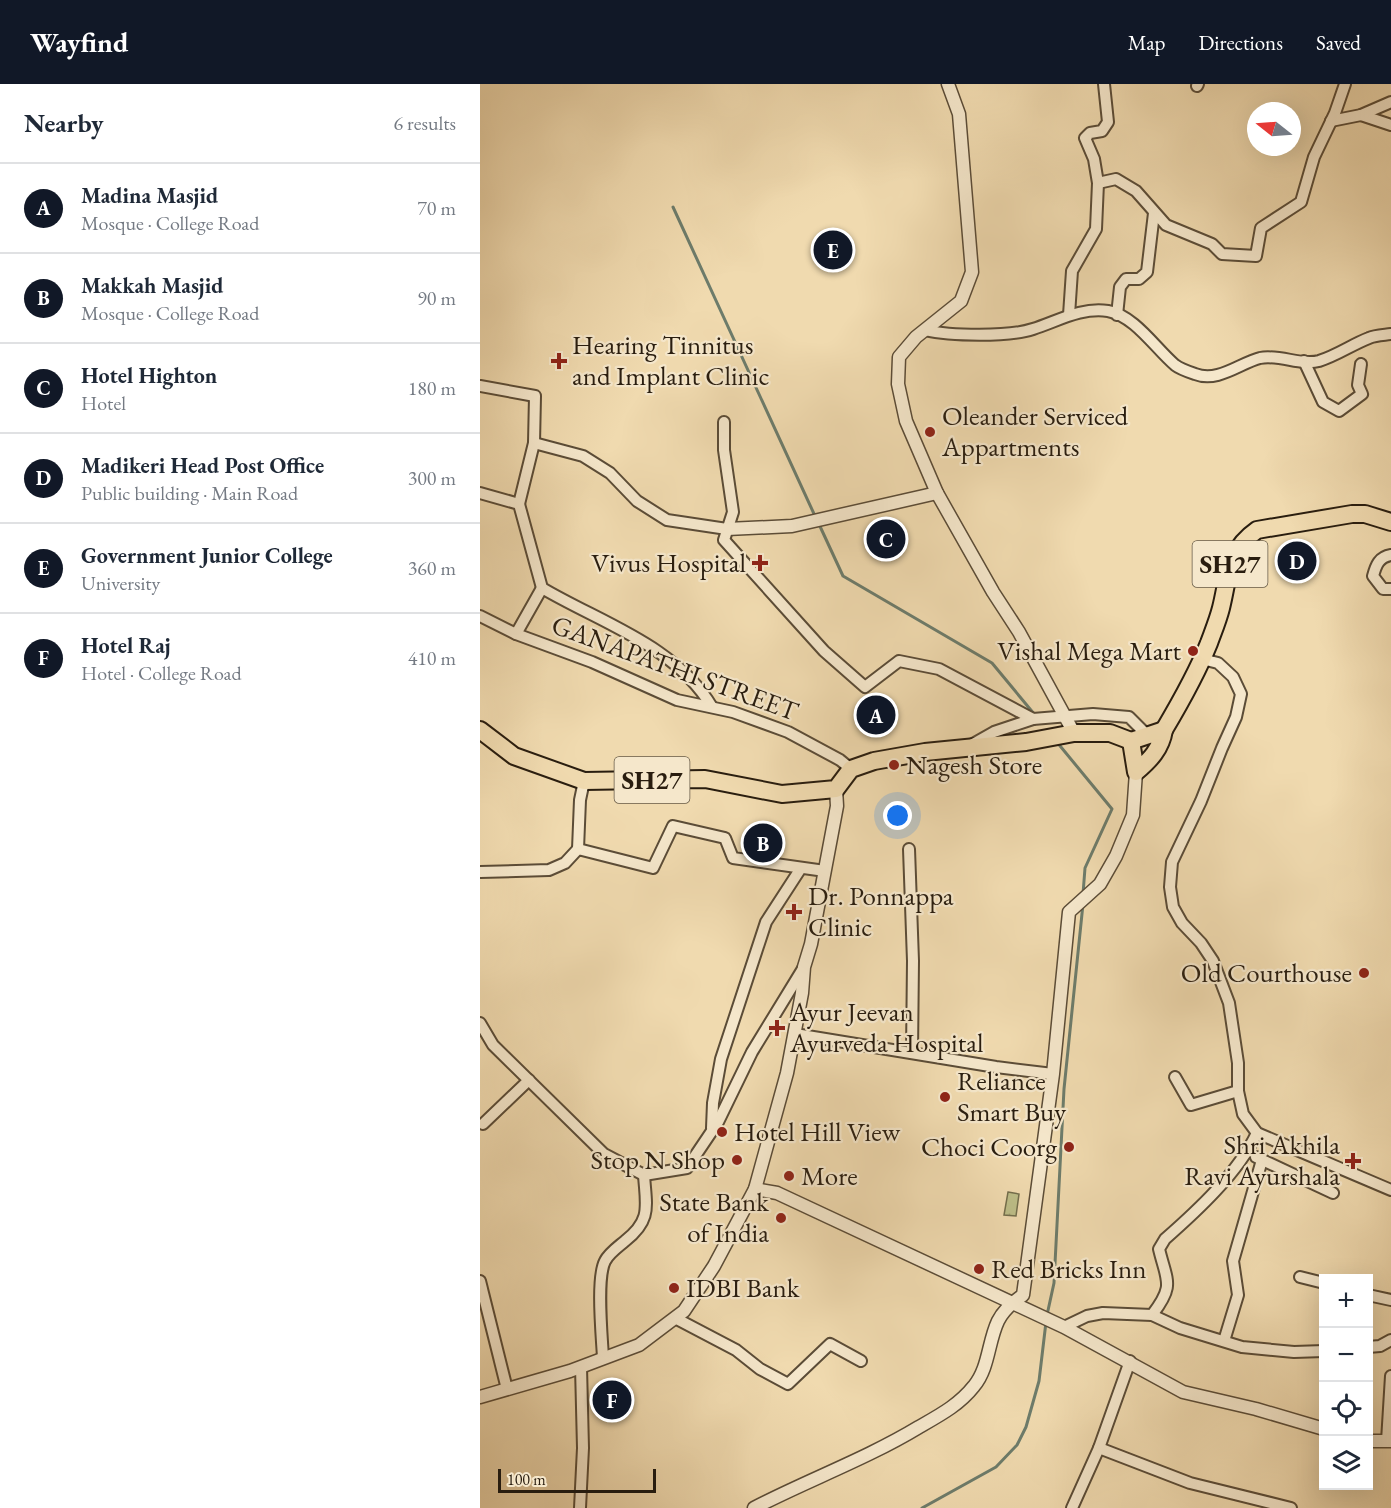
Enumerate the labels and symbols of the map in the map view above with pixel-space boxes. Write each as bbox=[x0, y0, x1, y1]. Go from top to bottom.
north arrow bbox=[1247, 102, 1301, 156]
pin: E bbox=[814, 228, 852, 272]
place label: Hearing Tinnitus and Implant Clinic bbox=[572, 327, 769, 393]
marker: Hearing Tinnitus and Implant Clinic bbox=[550, 352, 568, 370]
place label: Oleander Serviced Appartments bbox=[941, 398, 1129, 464]
marker: Oleander Serviced Appartments bbox=[923, 425, 937, 439]
pin: C bbox=[866, 516, 906, 562]
pin: D bbox=[1278, 538, 1316, 584]
road number: SH27 bbox=[1192, 541, 1268, 587]
place label: Vivus Hospital bbox=[591, 545, 746, 580]
marker: Vivus Hospital bbox=[751, 554, 769, 572]
street label: GANAPATHI STREET bbox=[547, 607, 804, 729]
place label: Vishal Mega Mart bbox=[997, 633, 1182, 668]
marker: Vishal Mega Mart bbox=[1186, 644, 1200, 658]
pin: A bbox=[856, 692, 896, 738]
place label: Nagesh Store bbox=[906, 747, 1042, 782]
road number: SH27 bbox=[614, 757, 690, 803]
marker: Nagesh Store bbox=[887, 758, 901, 772]
your location bbox=[883, 801, 912, 830]
pin: B bbox=[744, 820, 782, 866]
place label: Dr. Ponnappa Clinic bbox=[808, 878, 954, 944]
marker: Dr. Ponnappa Clinic bbox=[785, 903, 803, 921]
place label: Old Courthouse bbox=[1181, 955, 1352, 990]
marker: Old Courthouse bbox=[1357, 966, 1371, 980]
place label: Ayur Jeevan Ayurveda Hospital bbox=[789, 994, 983, 1060]
marker: Ayur Jeevan Ayurveda Hospital bbox=[768, 1019, 786, 1037]
place label: Reliance Smart Buy bbox=[957, 1063, 1066, 1129]
marker: Reliance Smart Buy bbox=[938, 1090, 952, 1104]
place label: Hotel Hill View bbox=[734, 1114, 901, 1149]
marker: Hotel Hill View bbox=[715, 1125, 729, 1139]
place label: Shri Akhila Ravi Ayurshala bbox=[1184, 1127, 1340, 1193]
place label: Choci Coorg bbox=[921, 1129, 1057, 1164]
marker: Choci Coorg bbox=[1062, 1140, 1076, 1154]
place label: Stop N Shop bbox=[591, 1142, 725, 1177]
marker: Shri Akhila Ravi Ayurshala bbox=[1344, 1152, 1362, 1170]
marker: Stop N Shop bbox=[730, 1153, 744, 1167]
place label: More bbox=[801, 1158, 858, 1193]
marker: More bbox=[782, 1169, 796, 1183]
place label: State Bank of India bbox=[659, 1184, 769, 1250]
marker: State Bank of India bbox=[774, 1211, 788, 1225]
place label: Red Bricks Inn bbox=[991, 1251, 1147, 1286]
marker: Red Bricks Inn bbox=[972, 1262, 986, 1276]
place label: IDBI Bank bbox=[686, 1270, 800, 1305]
marker: IDBI Bank bbox=[667, 1281, 681, 1295]
pin: F bbox=[592, 1378, 632, 1422]
scale bar bbox=[498, 1466, 656, 1494]

